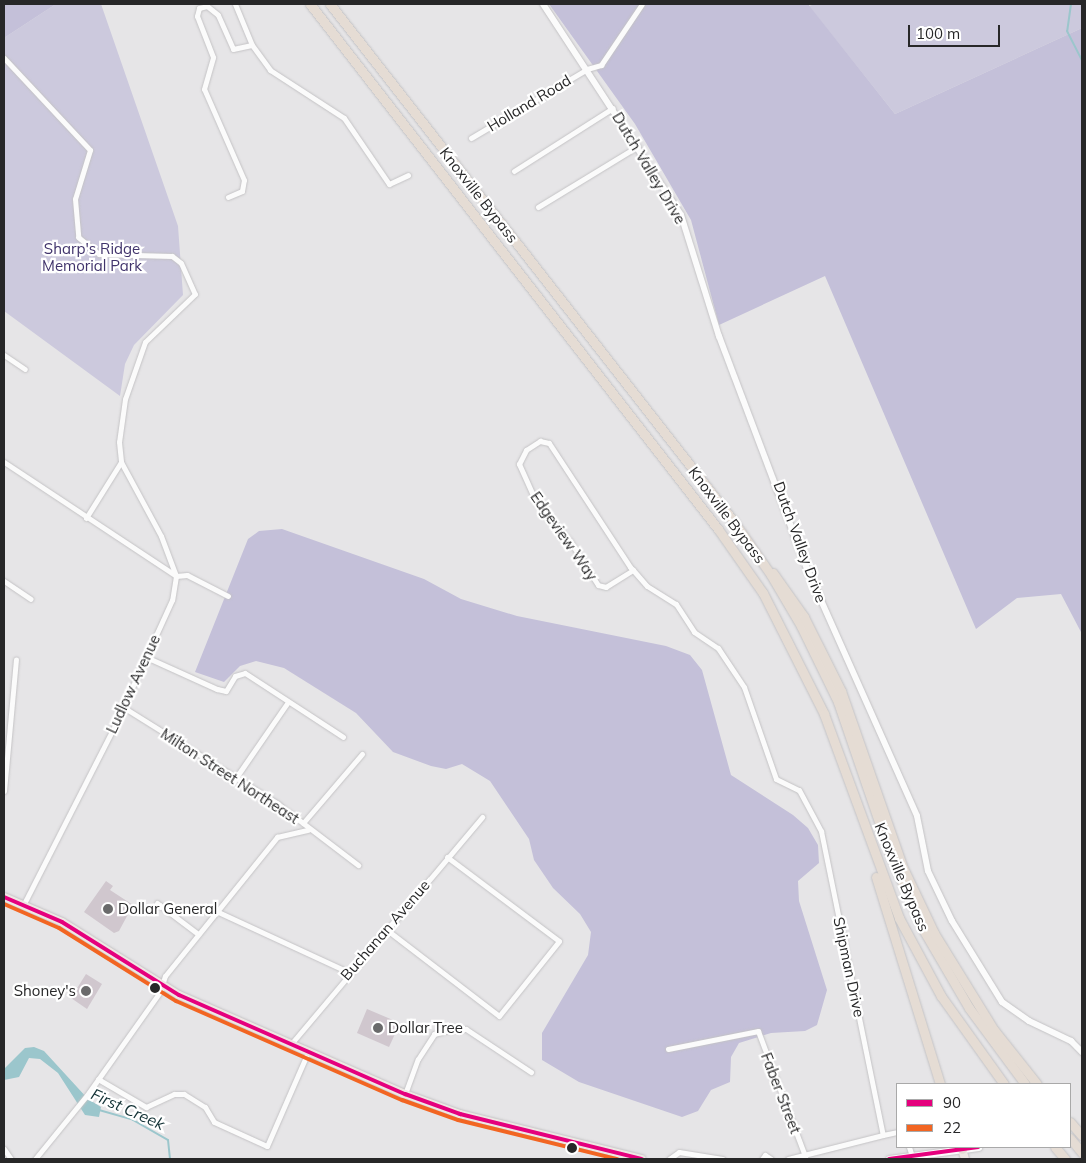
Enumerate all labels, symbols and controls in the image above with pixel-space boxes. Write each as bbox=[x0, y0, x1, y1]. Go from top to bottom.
scale bar bbox=[911, 15, 1004, 47]
text: 100 m bbox=[916, 24, 960, 43]
street label: Holland Road bbox=[484, 71, 574, 135]
street label: Dutch Valley Drive bbox=[609, 109, 689, 227]
street label: Knoxville Bypass bbox=[436, 144, 522, 246]
park label: Sharp's Ridge Memorial Park bbox=[42, 239, 142, 274]
street label: Knoxville Bypass bbox=[685, 463, 769, 567]
street label: Dutch Valley Drive bbox=[770, 479, 830, 605]
street label: Edgeview Way bbox=[527, 488, 601, 584]
street label: Ludlow Avenue bbox=[102, 632, 164, 736]
street label: Milton Street Northeast bbox=[157, 725, 303, 827]
street label: Knoxville Bypass bbox=[871, 820, 933, 934]
street label: Buchanan Avenue bbox=[337, 876, 433, 984]
place label: Dollar General bbox=[118, 900, 217, 918]
marker: Dollar General bbox=[102, 903, 114, 915]
street label: Shipman Drive bbox=[830, 915, 868, 1019]
place label: Shoney's bbox=[14, 982, 76, 1000]
unlabelled marker bbox=[150, 983, 160, 993]
marker: Shoney's bbox=[80, 985, 92, 997]
place label: Dollar Tree bbox=[388, 1019, 463, 1037]
marker: Dollar Tree bbox=[372, 1022, 384, 1034]
street label: Faber Street bbox=[757, 1050, 805, 1136]
legend bbox=[896, 1083, 1071, 1148]
water label: First Creek bbox=[88, 1084, 168, 1134]
text: 90 bbox=[943, 1093, 961, 1112]
text: 22 bbox=[943, 1118, 961, 1137]
unlabelled marker bbox=[567, 1143, 577, 1153]

